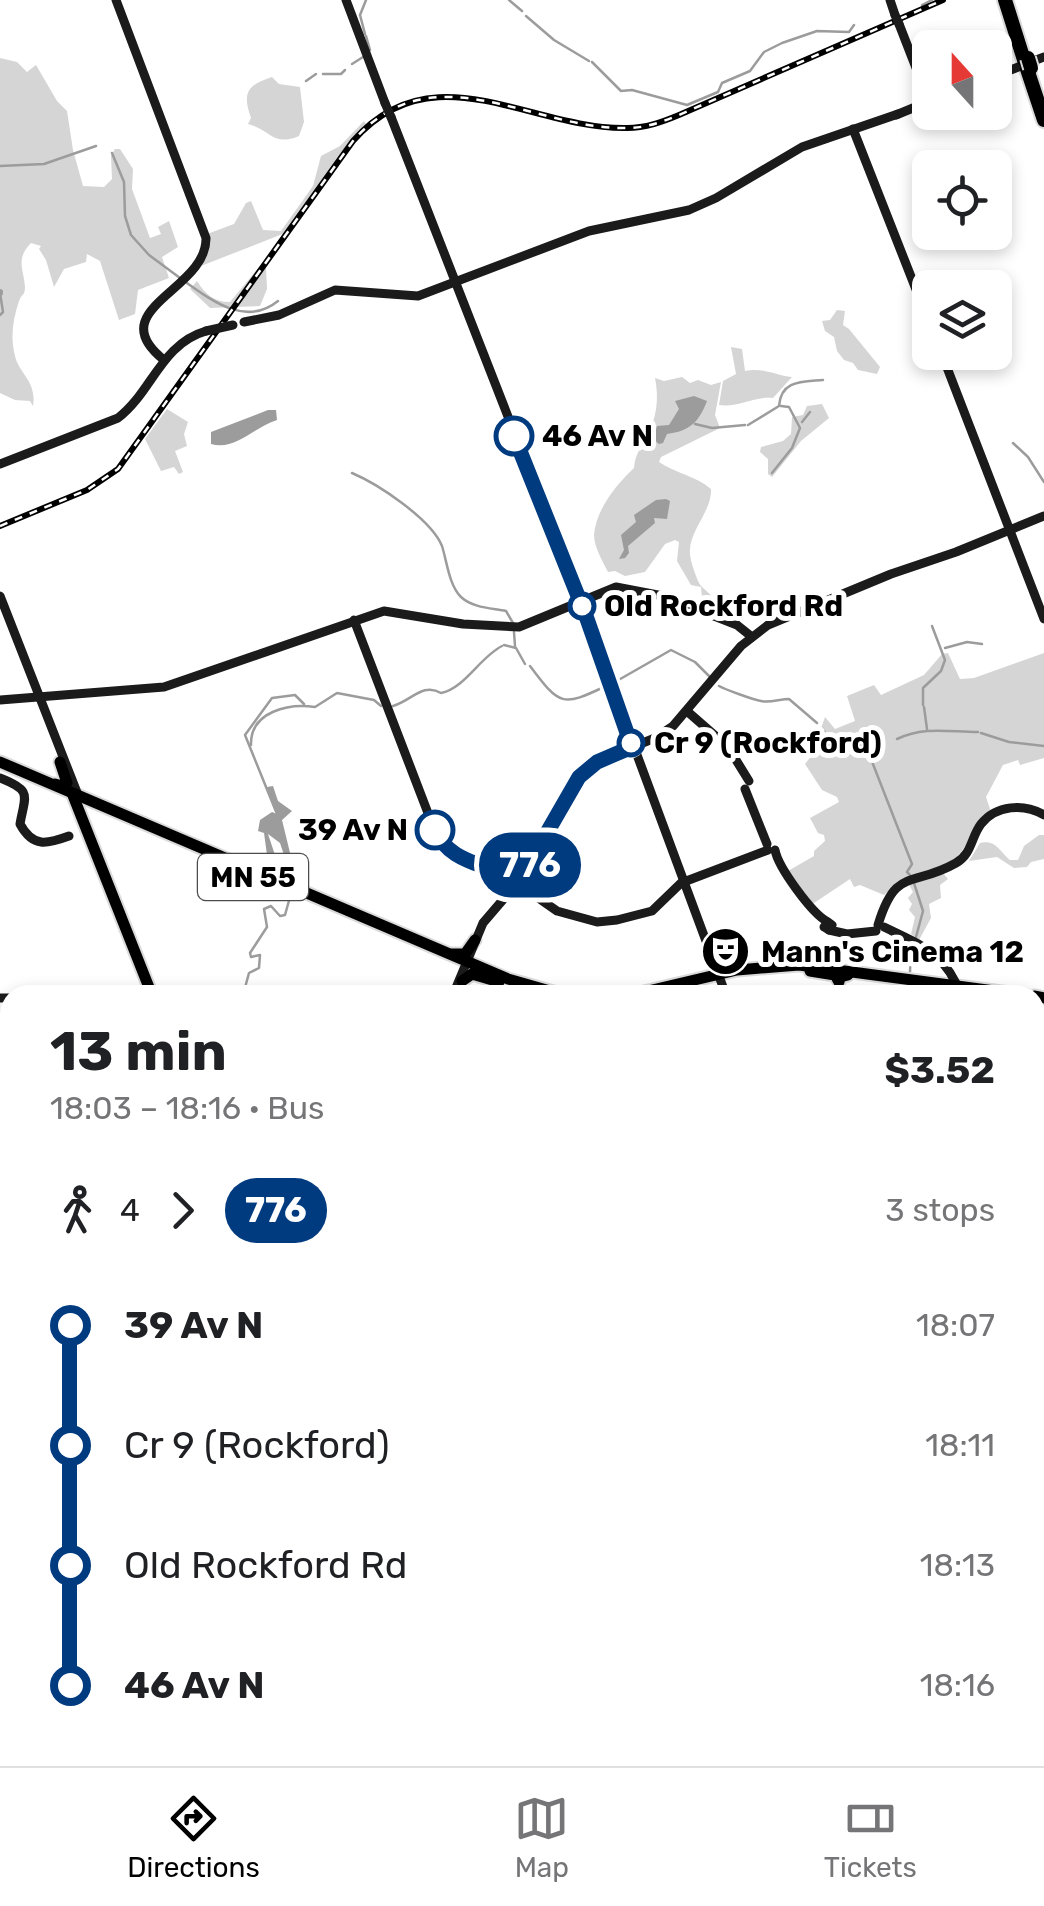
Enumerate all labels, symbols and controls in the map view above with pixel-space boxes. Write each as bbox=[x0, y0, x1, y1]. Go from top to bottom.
north arrow bbox=[912, 30, 1012, 130]
map controls bbox=[912, 30, 1012, 370]
button: locate bbox=[912, 150, 1012, 250]
button: layers bbox=[912, 270, 1012, 370]
marker: 46 Av N bbox=[495, 417, 533, 455]
place label: 46 Av N bbox=[542, 418, 653, 454]
place label: Old Rockford Rd bbox=[604, 588, 843, 624]
marker: Old Rockford Rd bbox=[569, 593, 595, 619]
place label: Cr 9 (Rockford) bbox=[654, 725, 882, 761]
marker: Cr 9 (Rockford) bbox=[618, 730, 644, 756]
marker: 39 Av N bbox=[416, 811, 454, 849]
place label: 39 Av N bbox=[298, 812, 408, 848]
line badge: 776 bbox=[472, 832, 588, 898]
text: 776 bbox=[499, 844, 561, 886]
road number: MN 55 bbox=[198, 854, 308, 900]
theatre icon: Mann's Cinema 12 bbox=[700, 926, 752, 978]
place label: Mann's Cinema 12 bbox=[761, 934, 1024, 970]
text: 13 min bbox=[50, 1019, 227, 1084]
text: $3.52 bbox=[885, 1047, 995, 1093]
text: 18:03 – 18:16 · Bus bbox=[50, 1089, 324, 1127]
icon: walk bbox=[50, 1183, 105, 1238]
icon: forward bbox=[155, 1183, 210, 1238]
text: 776 bbox=[245, 1189, 307, 1231]
text: 4 bbox=[120, 1191, 140, 1229]
text: 3 stops bbox=[885, 1191, 995, 1229]
text: 39 Av N bbox=[124, 1302, 263, 1348]
text: 18:07 bbox=[916, 1306, 995, 1344]
text: Cr 9 (Rockford) bbox=[124, 1422, 390, 1468]
text: 18:11 bbox=[925, 1426, 995, 1464]
text: Old Rockford Rd bbox=[124, 1542, 407, 1588]
text: 18:13 bbox=[920, 1546, 995, 1584]
text: 46 Av N bbox=[124, 1662, 265, 1708]
text: 18:16 bbox=[920, 1666, 995, 1704]
tab: Directions bbox=[127, 1791, 260, 1884]
tab: Map bbox=[514, 1791, 569, 1884]
tab: Tickets bbox=[824, 1791, 917, 1884]

